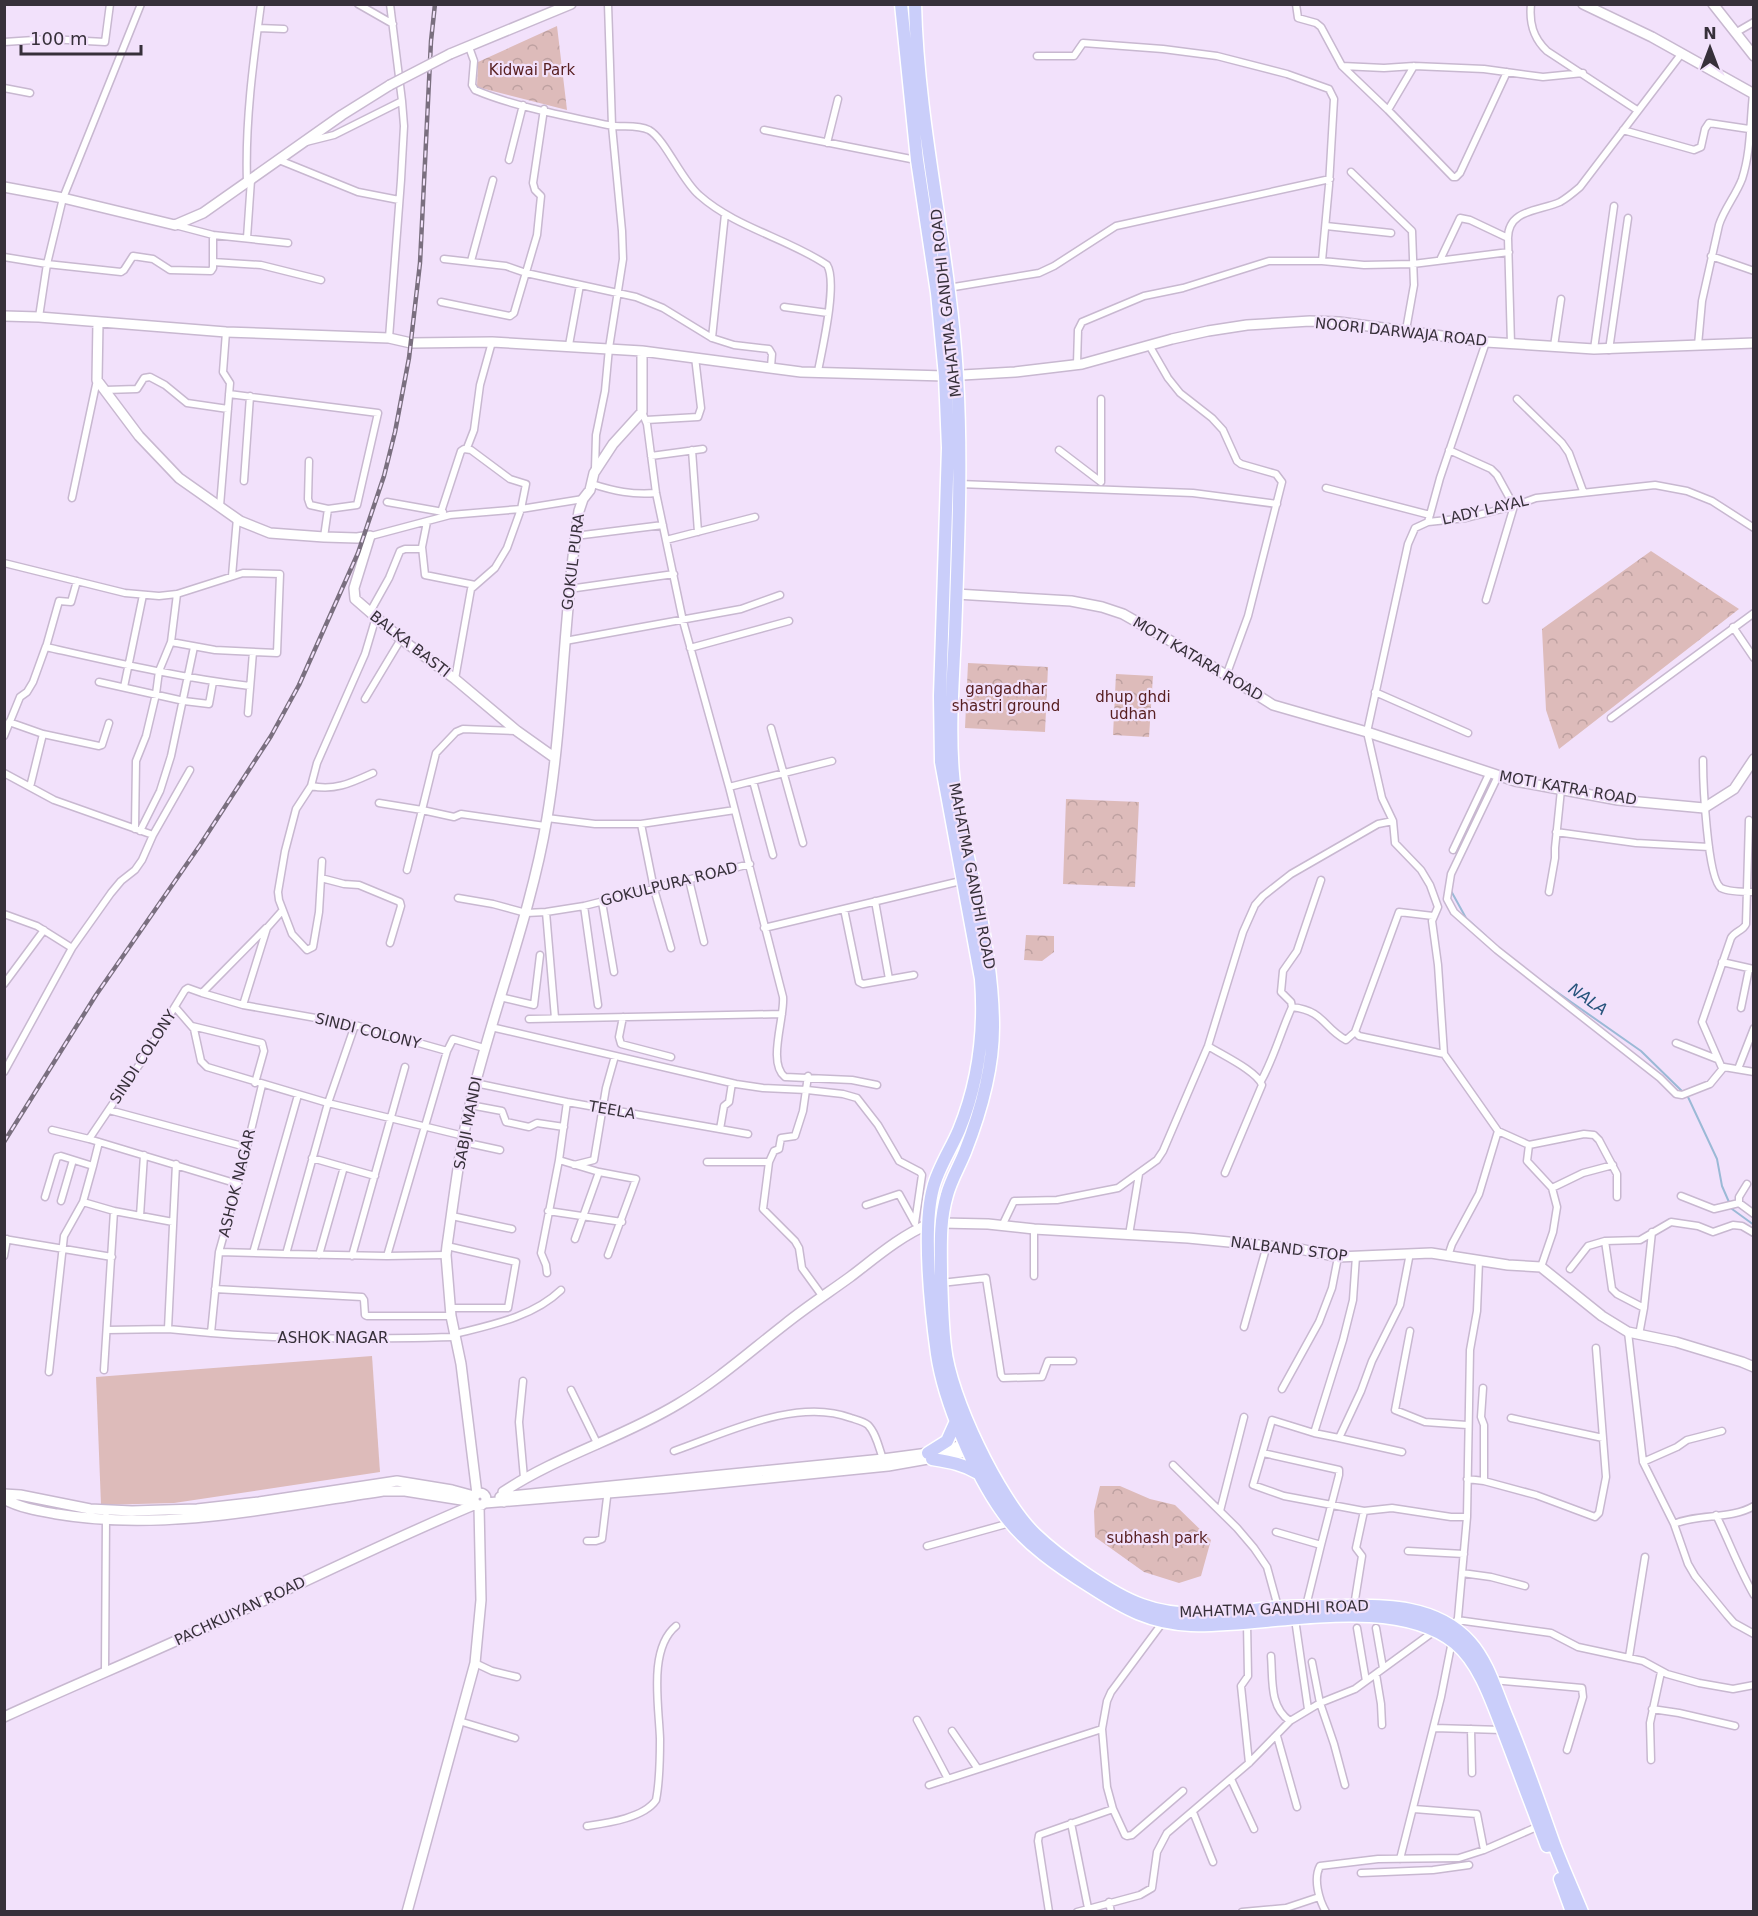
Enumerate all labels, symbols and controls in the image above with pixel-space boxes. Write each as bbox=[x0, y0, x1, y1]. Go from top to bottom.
scale bar bbox=[21, 18, 141, 56]
north arrow bbox=[1680, 18, 1740, 78]
text: N bbox=[1703, 24, 1717, 43]
text: 100 m bbox=[30, 28, 88, 49]
park label: Kidwai Park bbox=[489, 61, 575, 79]
street label: MAHATMA GANDHI ROAD bbox=[927, 208, 965, 398]
street label: NOORI DARWAJA ROAD bbox=[1314, 314, 1488, 350]
street label: LADY LAYAL bbox=[1440, 491, 1531, 529]
street label: GOKUL PURA bbox=[558, 512, 588, 611]
street label: BALKA BASTI bbox=[366, 607, 454, 681]
street label: MOTI KATARA ROAD bbox=[1130, 613, 1266, 705]
park label: gangadhar shastri ground bbox=[952, 680, 1060, 715]
park label: dhup ghdi udhan bbox=[1095, 688, 1171, 723]
street label: MOTI KATRA ROAD bbox=[1498, 767, 1638, 809]
street label: MAHATMA GANDHI ROAD bbox=[945, 781, 999, 971]
street label: GOKULPURA ROAD bbox=[598, 858, 740, 910]
water label: NALA bbox=[1565, 979, 1611, 1019]
street label: SINDI COLONY bbox=[106, 1006, 180, 1107]
street label: SINDI COLONY bbox=[313, 1009, 423, 1053]
street label: SABJI MANDI bbox=[450, 1075, 486, 1171]
street label: TEELA bbox=[586, 1097, 637, 1123]
street label: ASHOK NAGAR bbox=[215, 1127, 259, 1239]
street label: NALBAND STOP bbox=[1230, 1233, 1348, 1265]
street label: ASHOK NAGAR bbox=[278, 1329, 389, 1347]
park label: subhash park bbox=[1106, 1529, 1208, 1547]
street label: PACHKUIYAN ROAD bbox=[172, 1573, 308, 1649]
street label: MAHATMA GANDHI ROAD bbox=[1179, 1597, 1369, 1621]

